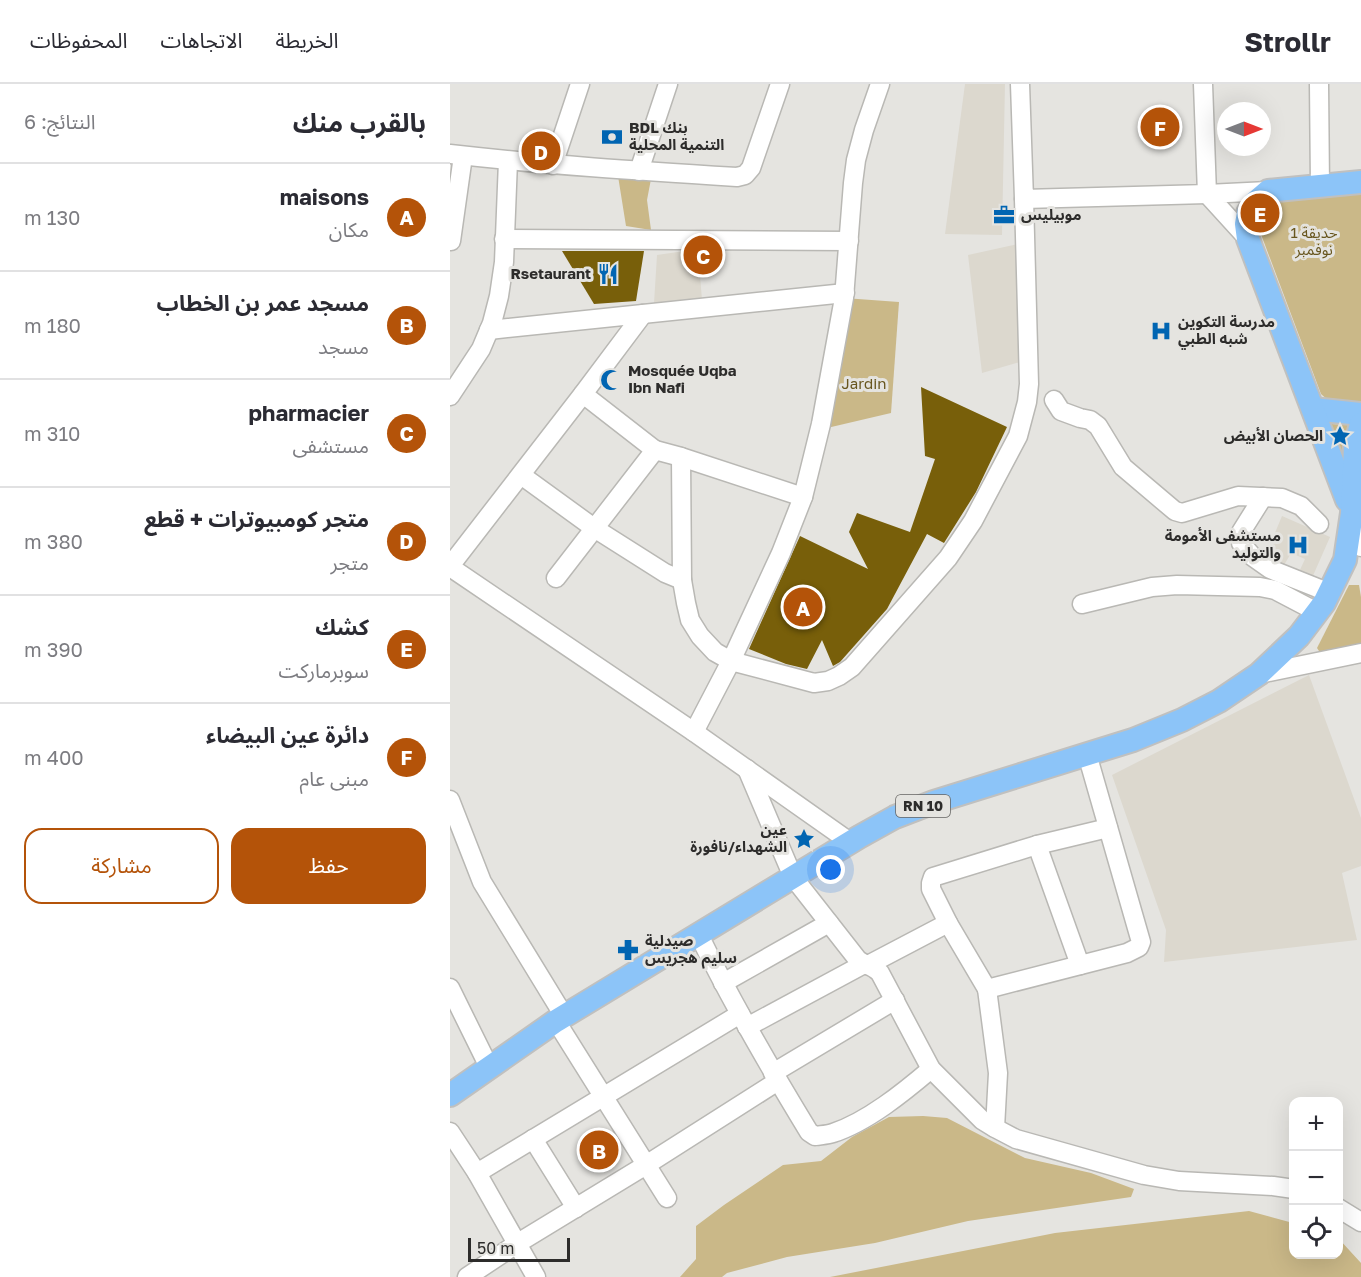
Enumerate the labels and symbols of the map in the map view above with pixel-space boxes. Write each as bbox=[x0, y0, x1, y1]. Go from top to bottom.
north arrow bbox=[1217, 102, 1271, 156]
pin: F bbox=[1140, 104, 1180, 150]
place label: BDL بنك التنمية المحلية bbox=[629, 118, 724, 153]
bank icon: BDL بنك التنمية المحلية bbox=[600, 125, 624, 149]
pin: D bbox=[522, 128, 560, 174]
pin: E bbox=[1240, 190, 1280, 236]
office icon: موبيليس bbox=[992, 203, 1016, 227]
place label: موبيليس bbox=[1021, 205, 1081, 224]
park label: حديقة 1 نوفمبر bbox=[1290, 223, 1338, 259]
pin: C bbox=[684, 232, 722, 278]
restaurant icon: Rsetaurant bbox=[596, 262, 620, 286]
place label: Rsetaurant bbox=[511, 264, 591, 282]
place label: مدرسة التكوين شبه الطبي bbox=[1178, 312, 1275, 350]
hospital icon: مدرسة التكوين شبه الطبي bbox=[1149, 319, 1173, 343]
place label: Mosquée Uqba Ibn Nafi bbox=[628, 361, 737, 396]
mosque icon: Mosquée Uqba Ibn Nafi bbox=[599, 368, 623, 392]
park label: Jardin bbox=[842, 374, 886, 392]
place icon: الحصان الأبيض bbox=[1328, 424, 1352, 448]
place label: الحصان الأبيض bbox=[1224, 426, 1323, 445]
place label: مستشفى الأمومة والتوليد bbox=[1165, 526, 1281, 562]
hospital icon: مستشفى الأمومة والتوليد bbox=[1286, 533, 1310, 557]
pin: A bbox=[784, 584, 822, 630]
road number: RN 10 bbox=[896, 795, 950, 817]
place label: عين الشهداء/نافورة bbox=[690, 820, 787, 856]
place icon: عين الشهداء/نافورة bbox=[792, 827, 816, 851]
your location bbox=[816, 855, 845, 884]
place label: صيدلية سليم هجريس bbox=[645, 931, 737, 969]
pharmacy icon: صيدلية سليم هجريس bbox=[616, 938, 640, 962]
pin: B bbox=[580, 1128, 618, 1172]
scale bar bbox=[468, 1235, 570, 1262]

